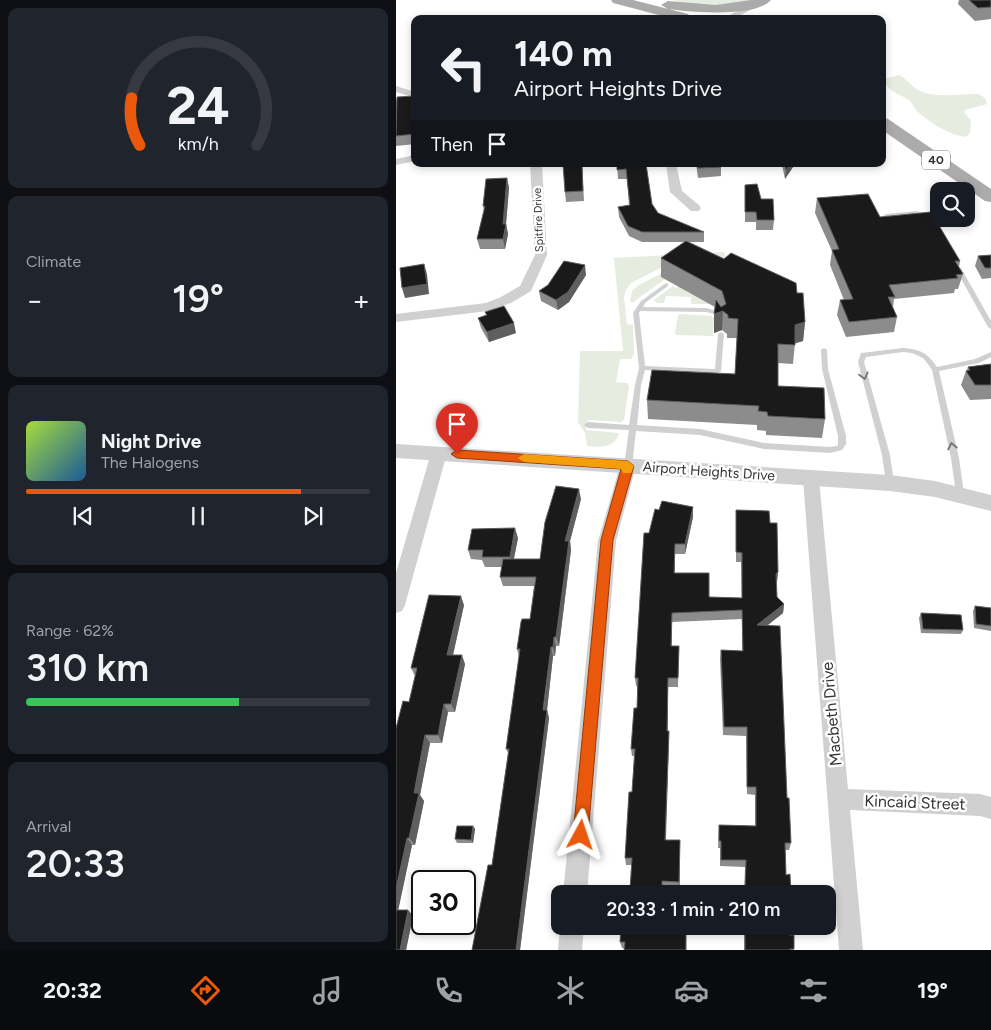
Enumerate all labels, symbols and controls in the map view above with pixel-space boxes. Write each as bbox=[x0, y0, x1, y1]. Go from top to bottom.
text: 140 m bbox=[514, 33, 612, 75]
icon: left bbox=[431, 35, 496, 100]
text: 24 bbox=[166, 75, 230, 137]
text: Airport Heights Drive bbox=[514, 75, 722, 102]
icon: arrive bbox=[483, 130, 511, 158]
text: km/h bbox=[178, 133, 218, 154]
text: Then bbox=[431, 133, 473, 156]
road number: 40 bbox=[922, 150, 950, 170]
map controls bbox=[930, 182, 975, 227]
button: search bbox=[930, 182, 975, 227]
street label: Spitfire Drive bbox=[531, 188, 546, 252]
text: Climate bbox=[26, 252, 81, 271]
text: 19° bbox=[172, 276, 224, 322]
text: − bbox=[26, 283, 43, 317]
text: + bbox=[353, 283, 370, 317]
one-way arrow bbox=[859, 371, 869, 379]
pin bbox=[436, 403, 478, 454]
icon: arrive bbox=[443, 410, 471, 438]
text: Night Drive bbox=[101, 430, 201, 453]
one-way arrow bbox=[947, 442, 958, 451]
text: The Halogens bbox=[101, 453, 199, 472]
street label: Airport Heights Drive bbox=[642, 458, 776, 485]
icon: previous bbox=[69, 502, 97, 530]
icon: pause bbox=[184, 502, 212, 530]
icon: next bbox=[299, 502, 327, 530]
text: Range · 62% bbox=[26, 621, 114, 640]
text: 310 km bbox=[26, 645, 149, 691]
street label: Macbeth Drive bbox=[817, 661, 846, 767]
street label: Kincaid Street bbox=[864, 791, 966, 814]
position arrow bbox=[554, 808, 606, 860]
text: Arrival bbox=[26, 817, 71, 836]
text: 20:33 bbox=[26, 841, 125, 887]
speed limit sign: 30 bbox=[411, 870, 476, 935]
text: 20:33 · 1 min · 210 m bbox=[606, 898, 781, 921]
icon: directions bbox=[188, 973, 223, 1008]
icon: music bbox=[310, 973, 345, 1008]
icon: phone bbox=[431, 973, 466, 1008]
icon: climate bbox=[553, 973, 588, 1008]
icon: car bbox=[674, 973, 709, 1008]
icon: filters bbox=[796, 973, 831, 1008]
text: 20:32 bbox=[43, 977, 102, 1004]
text: 19° bbox=[917, 977, 948, 1004]

